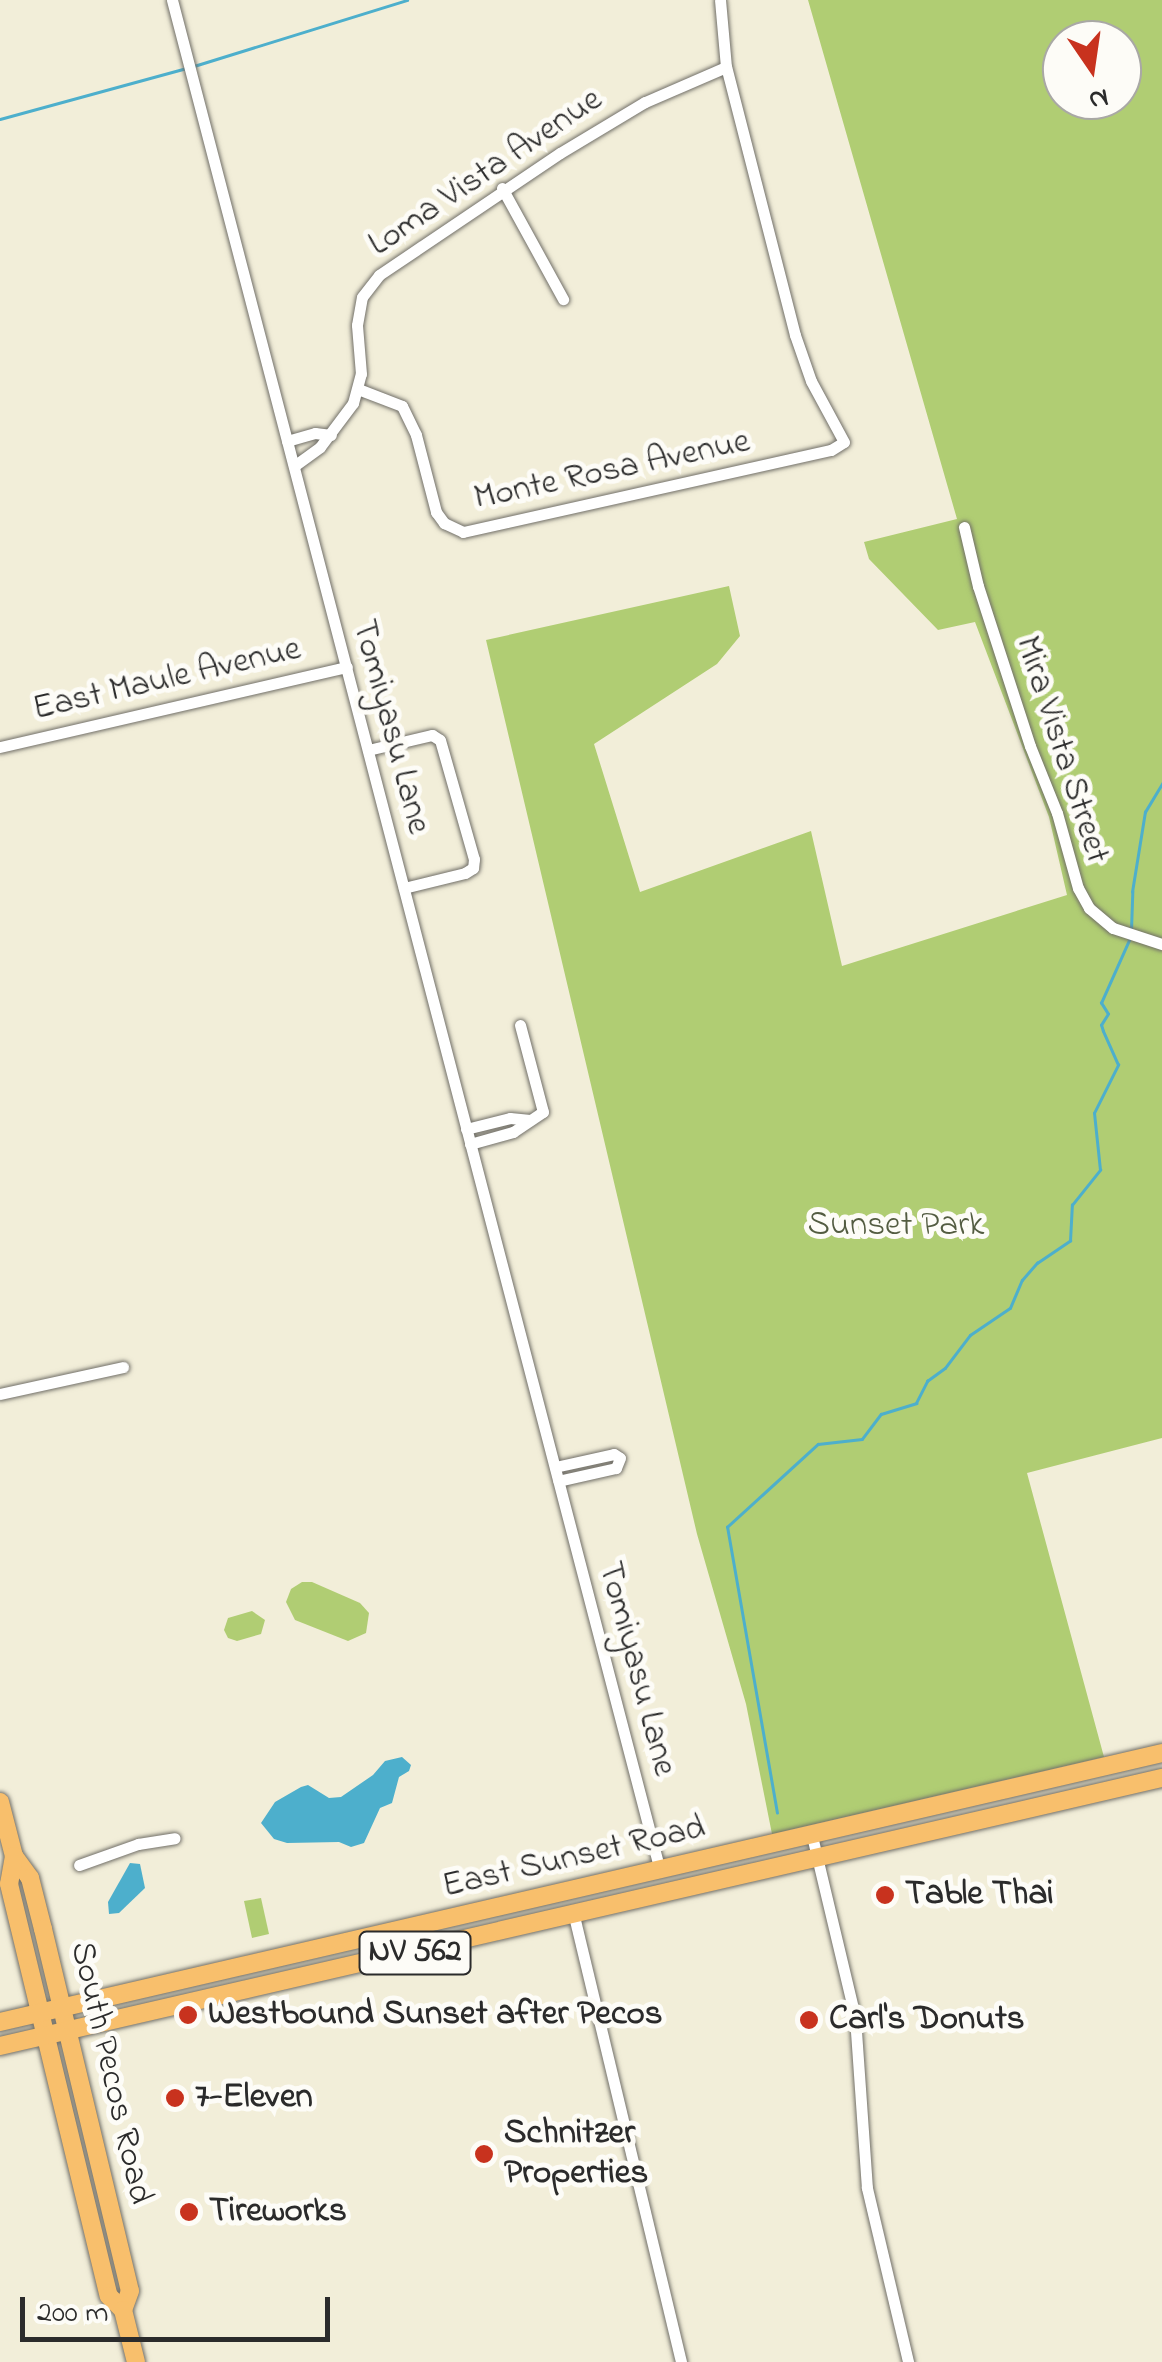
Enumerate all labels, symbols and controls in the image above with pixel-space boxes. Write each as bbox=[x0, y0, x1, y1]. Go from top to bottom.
north arrow bbox=[1042, 20, 1142, 120]
text: N bbox=[1085, 76, 1112, 120]
street label: Loma Vista Avenue bbox=[361, 79, 611, 267]
street label: Monte Rosa Avenue bbox=[470, 421, 754, 521]
street label: Tomiyasu Lane bbox=[341, 615, 439, 839]
street label: East Maule Avenue bbox=[29, 629, 305, 731]
street label: Mira Vista Street bbox=[1005, 631, 1117, 869]
park label: Sunset Park bbox=[808, 1205, 984, 1247]
street label: Tomiyasu Lane bbox=[587, 1557, 685, 1781]
street label: East Sunset Road bbox=[439, 1807, 709, 1909]
place label: Table Thai bbox=[905, 1874, 1054, 1916]
marker: Table Thai bbox=[874, 1884, 896, 1906]
road number: NV 562 bbox=[358, 1926, 472, 1980]
street label: South Pecos Road bbox=[59, 1938, 161, 2208]
place label: Westbound Sunset after Pecos bbox=[208, 1994, 662, 2036]
place label: Carl's Donuts bbox=[829, 1999, 1025, 2041]
marker: Westbound Sunset after Pecos bbox=[177, 2004, 199, 2026]
marker: Carl's Donuts bbox=[798, 2009, 820, 2031]
place label: 7-Eleven bbox=[195, 2077, 313, 2119]
marker: 7-Eleven bbox=[164, 2087, 186, 2109]
place label: Schnitzer Properties bbox=[504, 2113, 648, 2195]
marker: Schnitzer Properties bbox=[473, 2143, 495, 2165]
place label: Tireworks bbox=[209, 2191, 347, 2233]
marker: Tireworks bbox=[178, 2201, 200, 2223]
scale bar bbox=[25, 2277, 335, 2339]
text: 200 m bbox=[37, 2292, 109, 2336]

